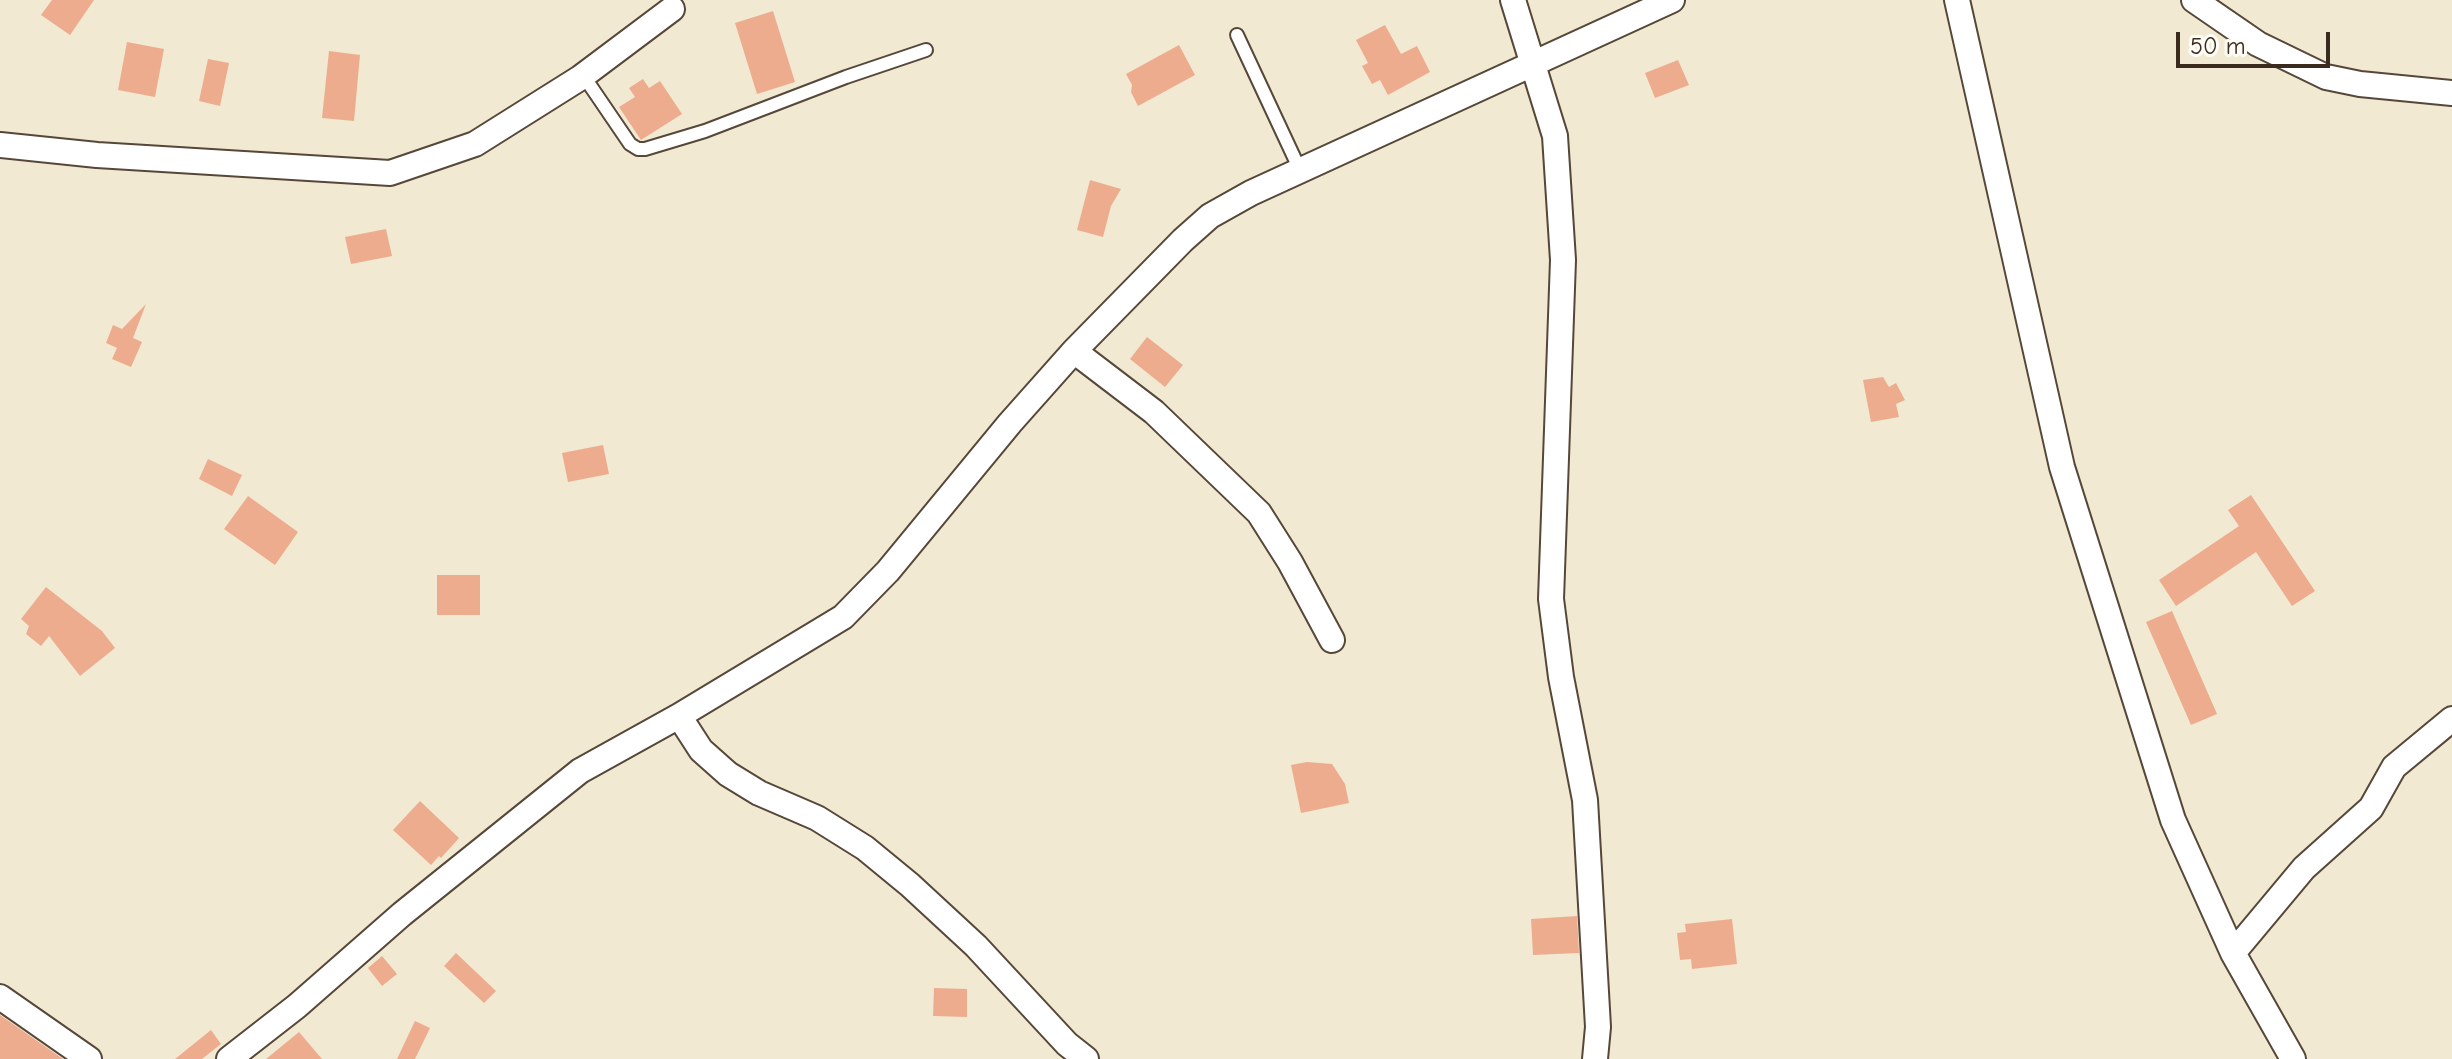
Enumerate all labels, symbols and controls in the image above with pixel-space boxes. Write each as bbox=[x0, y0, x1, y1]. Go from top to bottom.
scale bar bbox=[2180, 16, 2334, 66]
text: 50 m bbox=[2190, 32, 2246, 60]

